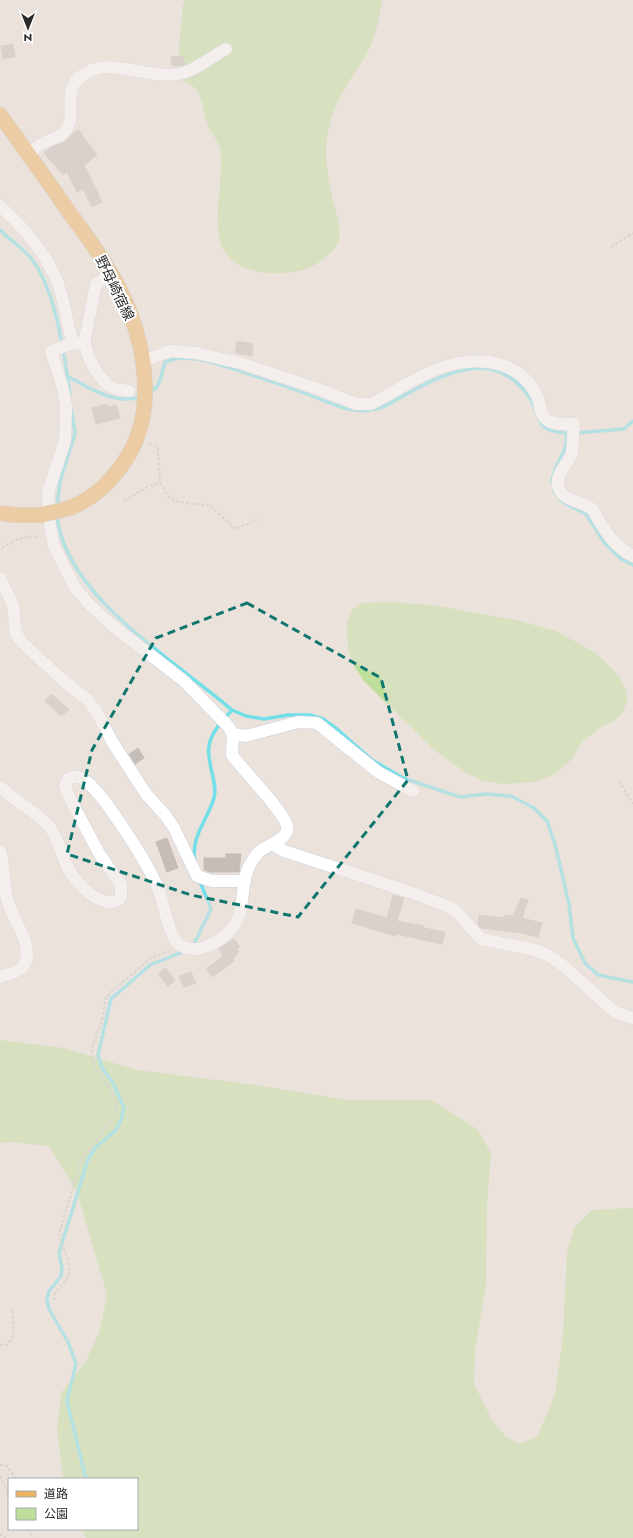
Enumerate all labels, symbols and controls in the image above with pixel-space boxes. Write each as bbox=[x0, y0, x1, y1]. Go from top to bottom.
north arrow bbox=[8, 8, 48, 48]
text: N bbox=[24, 30, 32, 46]
street label: 野母崎宿線 bbox=[91, 252, 139, 324]
legend bbox=[8, 1478, 138, 1530]
text: 道路 bbox=[44, 1485, 68, 1503]
text: 公園 bbox=[44, 1505, 68, 1523]

